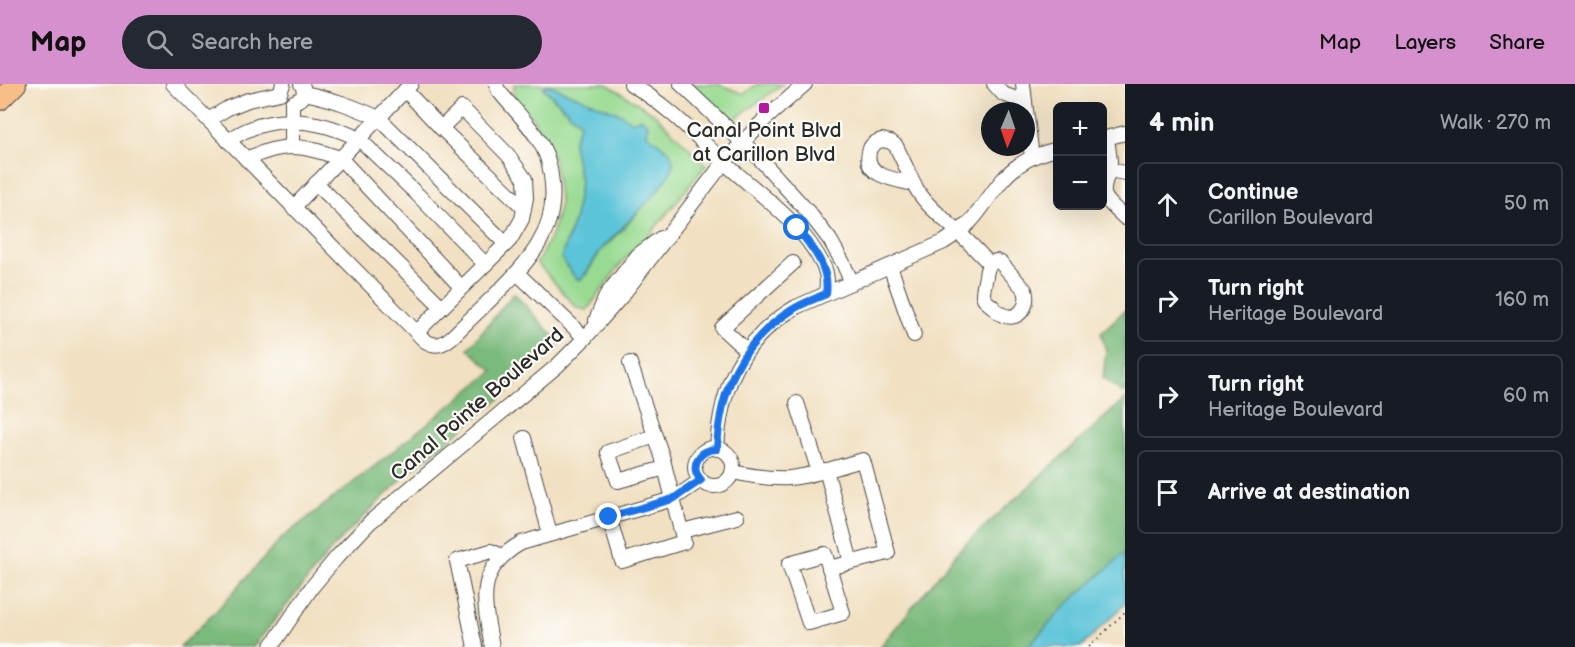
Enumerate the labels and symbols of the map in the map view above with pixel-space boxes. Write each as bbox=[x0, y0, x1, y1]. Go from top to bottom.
marker: Canal Point Blvd at Carillon Blvd bbox=[757, 101, 771, 115]
north arrow bbox=[981, 102, 1035, 156]
place label: Canal Point Blvd at Carillon Blvd bbox=[686, 118, 842, 167]
route start bbox=[783, 214, 809, 240]
street label: Canal Pointe Boulevard bbox=[386, 322, 569, 486]
route end bbox=[595, 503, 621, 529]

